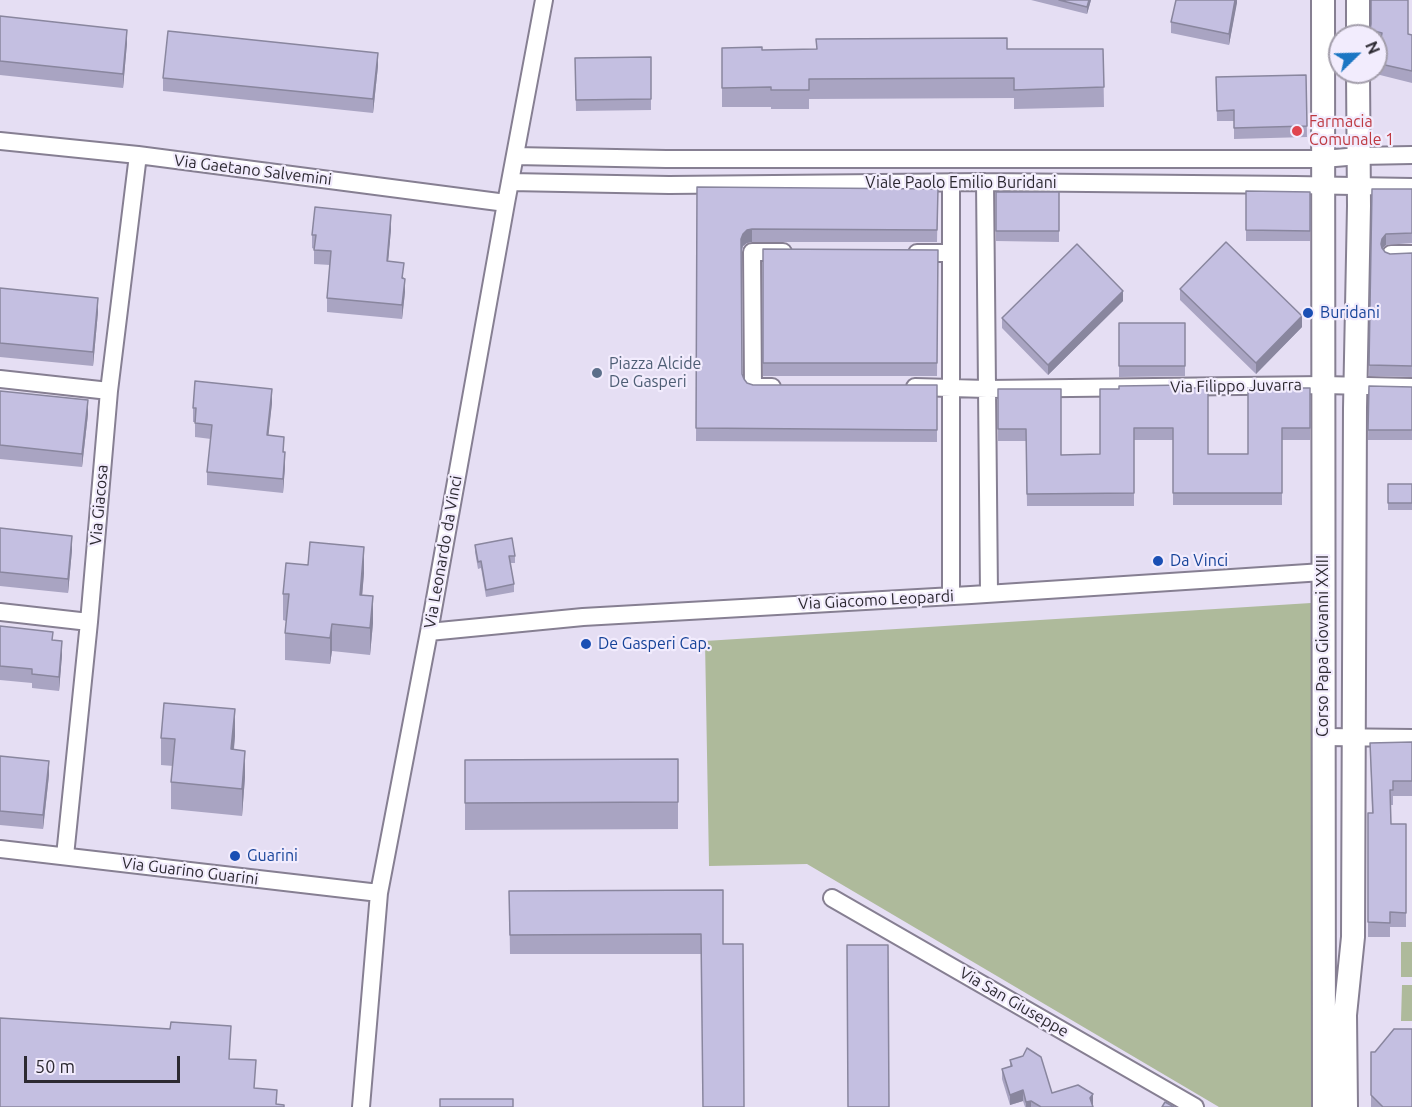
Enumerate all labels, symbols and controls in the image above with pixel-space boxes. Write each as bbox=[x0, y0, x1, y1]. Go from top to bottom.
north arrow bbox=[1328, 24, 1388, 84]
text: N bbox=[1362, 39, 1383, 57]
place label: Farmacia Comunale 1 bbox=[1309, 112, 1394, 150]
marker: Farmacia Comunale 1 bbox=[1290, 124, 1304, 138]
street label: Via Gaetano Salvemini bbox=[173, 151, 333, 189]
street label: Viale Paolo Emilio Buridani bbox=[865, 173, 1057, 193]
place label: Buridani bbox=[1320, 303, 1380, 323]
marker: Buridani bbox=[1301, 306, 1315, 320]
place label: Piazza Alcide De Gasperi bbox=[609, 354, 701, 392]
marker: Piazza Alcide De Gasperi bbox=[590, 366, 604, 380]
street label: Via Filippo Juvarra bbox=[1170, 375, 1302, 397]
street label: Via Giacosa bbox=[86, 464, 112, 546]
street label: Via Leonardo da Vinci bbox=[420, 474, 466, 630]
place label: Da Vinci bbox=[1170, 551, 1228, 571]
marker: Da Vinci bbox=[1151, 554, 1165, 568]
street label: Corso Papa Giovanni XXIII bbox=[1313, 555, 1333, 737]
street label: Via Giacomo Leopardi bbox=[798, 586, 954, 614]
place label: De Gasperi Cap. bbox=[598, 634, 711, 654]
marker: De Gasperi Cap. bbox=[579, 637, 593, 651]
place label: Guarini bbox=[247, 846, 298, 866]
marker: Guarini bbox=[228, 849, 242, 863]
street label: Via Guarino Guarini bbox=[121, 853, 259, 889]
street label: Via San Giuseppe bbox=[956, 963, 1072, 1041]
scale bar bbox=[27, 1044, 183, 1082]
text: 50 m bbox=[35, 1056, 75, 1076]

